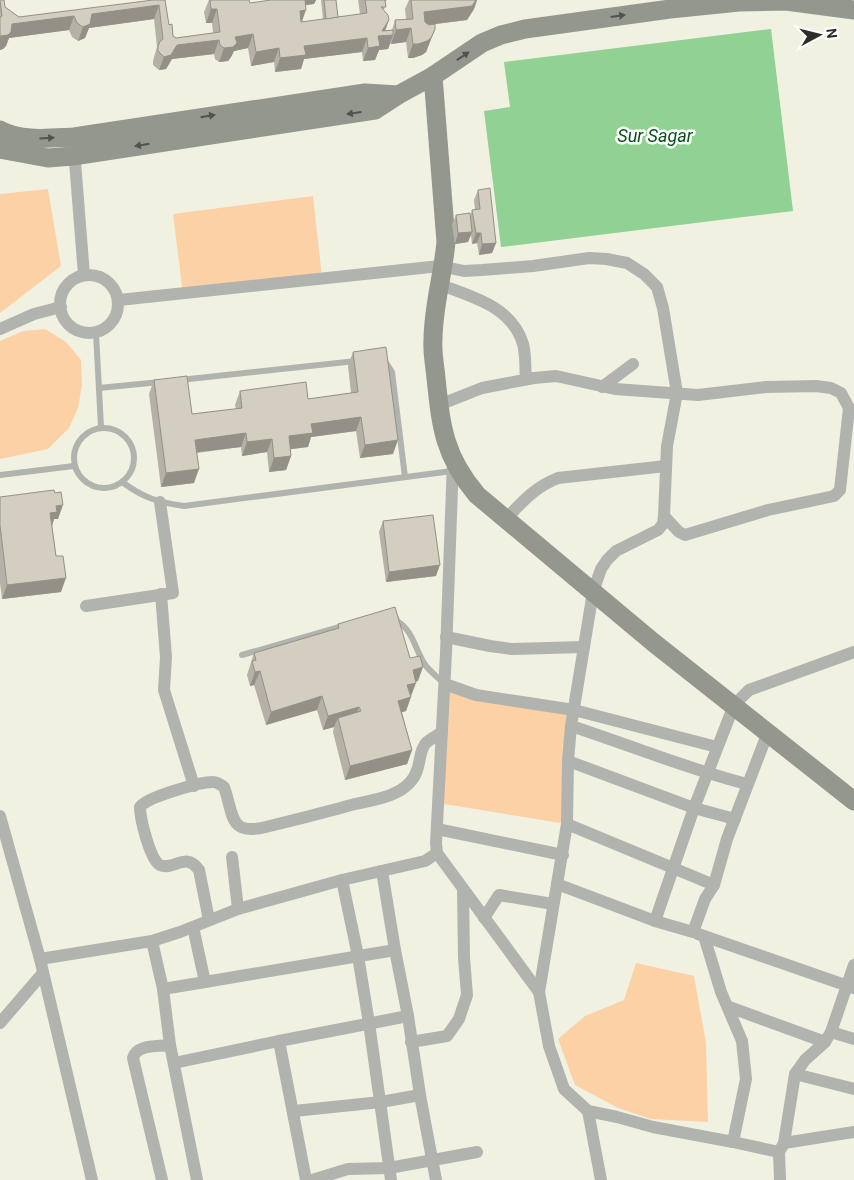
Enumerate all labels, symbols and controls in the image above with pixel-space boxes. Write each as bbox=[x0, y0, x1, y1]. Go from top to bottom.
north arrow bbox=[794, 10, 844, 60]
one-way arrow bbox=[611, 12, 627, 20]
text: N bbox=[823, 28, 840, 39]
one-way arrow bbox=[456, 51, 470, 61]
one-way arrow bbox=[346, 109, 362, 117]
one-way arrow bbox=[201, 112, 217, 120]
water label: Sur Sagar bbox=[617, 125, 694, 146]
one-way arrow bbox=[40, 134, 56, 142]
one-way arrow bbox=[134, 142, 150, 150]

